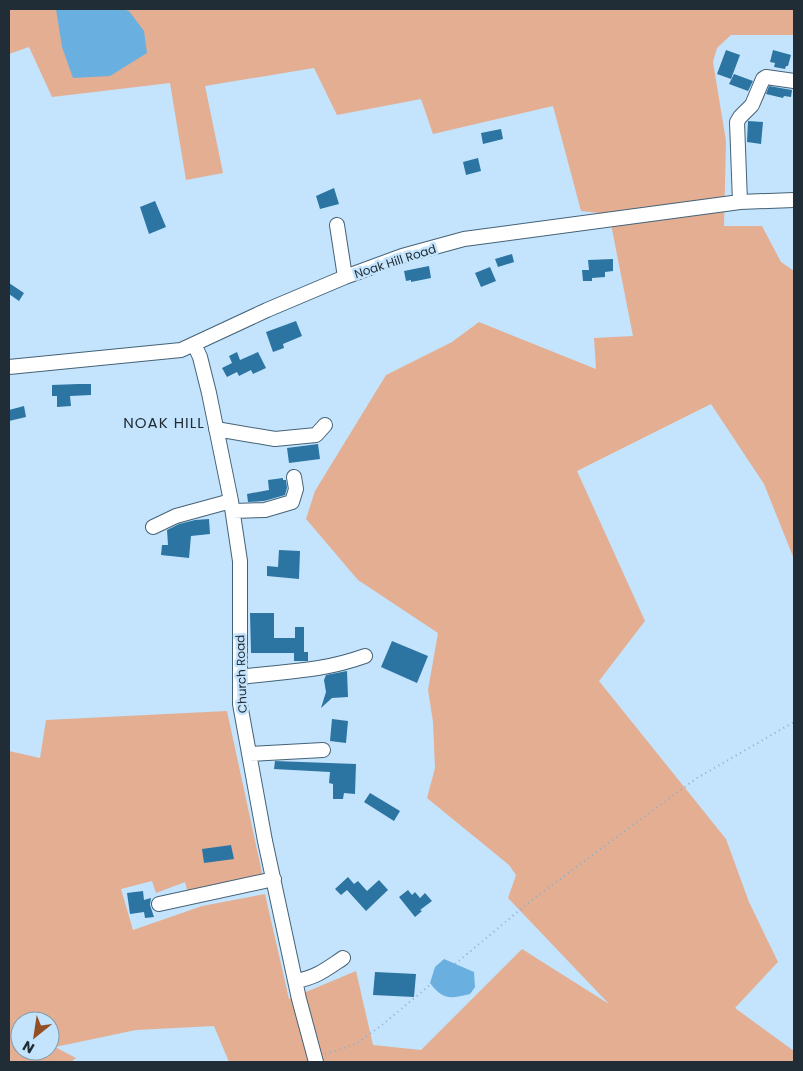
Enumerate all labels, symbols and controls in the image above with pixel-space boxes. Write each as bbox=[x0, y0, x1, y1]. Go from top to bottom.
street label: Noak Hill Road bbox=[352, 240, 438, 282]
district label: NOAK HILL bbox=[123, 412, 205, 433]
street label: Church Road bbox=[231, 634, 251, 714]
north arrow bbox=[10, 1011, 60, 1061]
text: N bbox=[19, 1036, 38, 1059]

